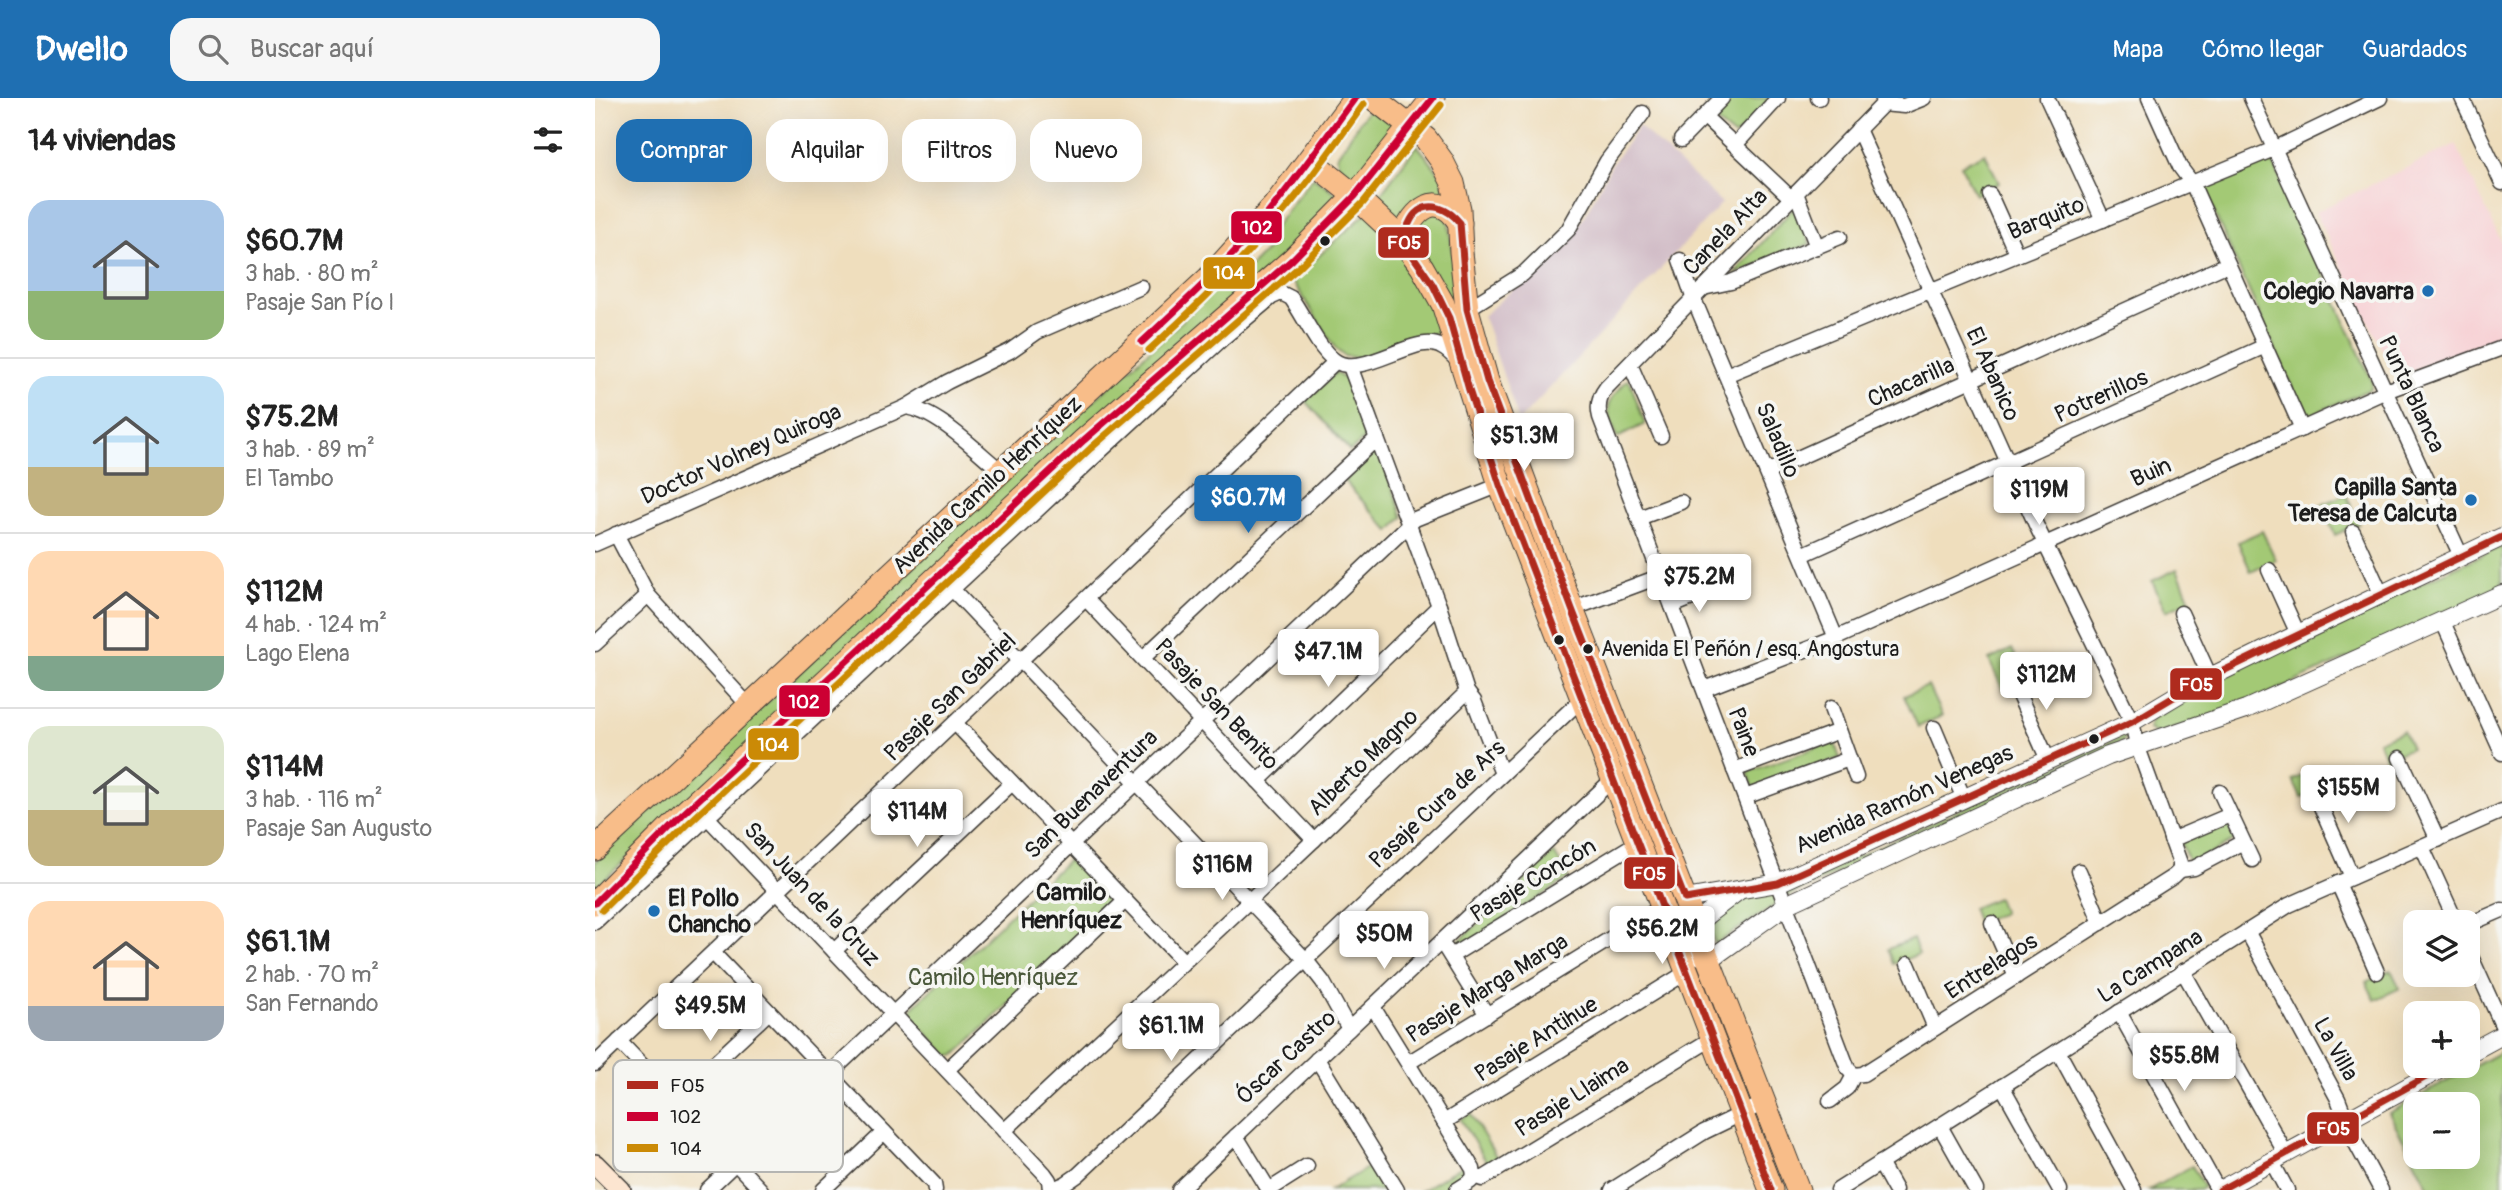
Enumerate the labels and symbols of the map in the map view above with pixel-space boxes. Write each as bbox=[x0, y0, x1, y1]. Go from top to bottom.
street label: Canela Alta bbox=[1676, 182, 1774, 282]
street label: Barquito bbox=[2003, 190, 2089, 246]
line badge: 102 bbox=[1230, 210, 1283, 244]
text: 102 bbox=[1241, 216, 1273, 240]
line badge: F05 bbox=[1377, 226, 1430, 259]
text: F05 bbox=[1387, 231, 1421, 255]
unlabelled marker bbox=[1318, 234, 1332, 248]
line badge: 104 bbox=[1202, 256, 1256, 290]
text: 104 bbox=[1213, 261, 1245, 285]
place label: Colegio Navarra bbox=[2263, 277, 2414, 306]
marker: Colegio Navarra bbox=[2420, 283, 2436, 299]
street label: El Abanico bbox=[1959, 323, 2027, 425]
street label: Punta Blanca bbox=[2372, 331, 2452, 457]
street label: Chacarilla bbox=[1863, 350, 1959, 414]
street label: Potrerillos bbox=[2050, 363, 2152, 429]
street label: Avenida Camilo Henríquez bbox=[886, 390, 1088, 580]
street label: Doctor Volney Quiroga bbox=[636, 397, 846, 511]
street label: Saladillo bbox=[1749, 398, 1807, 482]
pin: $51.3M bbox=[1467, 414, 1581, 473]
street label: Buin bbox=[2126, 450, 2176, 494]
pin: $119M bbox=[1990, 468, 2088, 527]
place label: Capilla Santa Teresa de Calcuta bbox=[2287, 473, 2457, 528]
pin: $60.7M bbox=[1191, 476, 1305, 535]
marker: Capilla Santa Teresa de Calcuta bbox=[2463, 492, 2479, 508]
pin: $75.2M bbox=[1642, 554, 1756, 614]
street label: Pasaje San Gabriel bbox=[878, 627, 1022, 767]
pin: $47.1M bbox=[1271, 630, 1385, 689]
street label: Pasaje San Benito bbox=[1149, 632, 1285, 776]
unlabelled marker bbox=[1552, 633, 1566, 647]
place label: Avenida El Peñón / esq. Angostura bbox=[1601, 636, 1899, 663]
marker: Avenida El Peñón / esq. Angostura bbox=[1581, 642, 1595, 656]
pin: $112M bbox=[1997, 652, 2095, 712]
line badge: F05 bbox=[2169, 667, 2223, 701]
text: F05 bbox=[2179, 673, 2213, 697]
line badge: 102 bbox=[778, 684, 831, 718]
text: 102 bbox=[788, 690, 820, 714]
street label: Alberto Magno bbox=[1302, 702, 1424, 822]
street label: Paine bbox=[1721, 703, 1767, 761]
street label: San Buenaventura bbox=[1018, 723, 1164, 865]
line badge: 104 bbox=[747, 727, 800, 761]
unlabelled marker bbox=[2087, 732, 2101, 746]
text: 104 bbox=[757, 733, 789, 757]
street label: Pasaje Cura de Ars bbox=[1363, 733, 1511, 875]
street label: Avenida Ramón Venegas bbox=[1791, 738, 2017, 860]
pin: $155M bbox=[2299, 766, 2397, 825]
pin: $114M bbox=[868, 790, 966, 849]
street label: San Juan de la Cruz bbox=[738, 816, 886, 972]
street label: Pasaje Concón bbox=[1465, 831, 1601, 929]
pin: $116M bbox=[1173, 842, 1271, 902]
line badge: F05 bbox=[1623, 856, 1676, 890]
text: F05 bbox=[1632, 862, 1666, 886]
district label: Camilo Henríquez bbox=[1020, 878, 1123, 935]
place label: El Pollo Chancho bbox=[668, 884, 751, 939]
marker: El Pollo Chancho bbox=[646, 903, 662, 919]
pin: $56.2M bbox=[1605, 906, 1719, 966]
pin: $50M bbox=[1343, 912, 1425, 971]
street label: La Campana bbox=[2092, 922, 2208, 1010]
street label: Entrelagos bbox=[1939, 926, 2043, 1006]
street label: Pasaje Marga Marga bbox=[1401, 927, 1573, 1049]
park label: Camilo Henríquez bbox=[908, 963, 1078, 992]
pin: $49.5M bbox=[653, 984, 767, 1043]
street label: Pasaje Antihue bbox=[1469, 989, 1604, 1088]
street label: Óscar Castro bbox=[1229, 1003, 1342, 1111]
pin: $61.1M bbox=[1114, 1004, 1228, 1063]
street label: La Villa bbox=[2307, 1012, 2365, 1086]
pin: $55.8M bbox=[2127, 1034, 2241, 1093]
street label: Pasaje Llaima bbox=[1510, 1051, 1634, 1143]
legend bbox=[613, 1060, 843, 1172]
text: F05 bbox=[670, 1074, 705, 1098]
text: 102 bbox=[670, 1105, 701, 1129]
line badge: F05 bbox=[2306, 1111, 2360, 1145]
text: F05 bbox=[2316, 1117, 2350, 1141]
text: 104 bbox=[670, 1137, 701, 1161]

